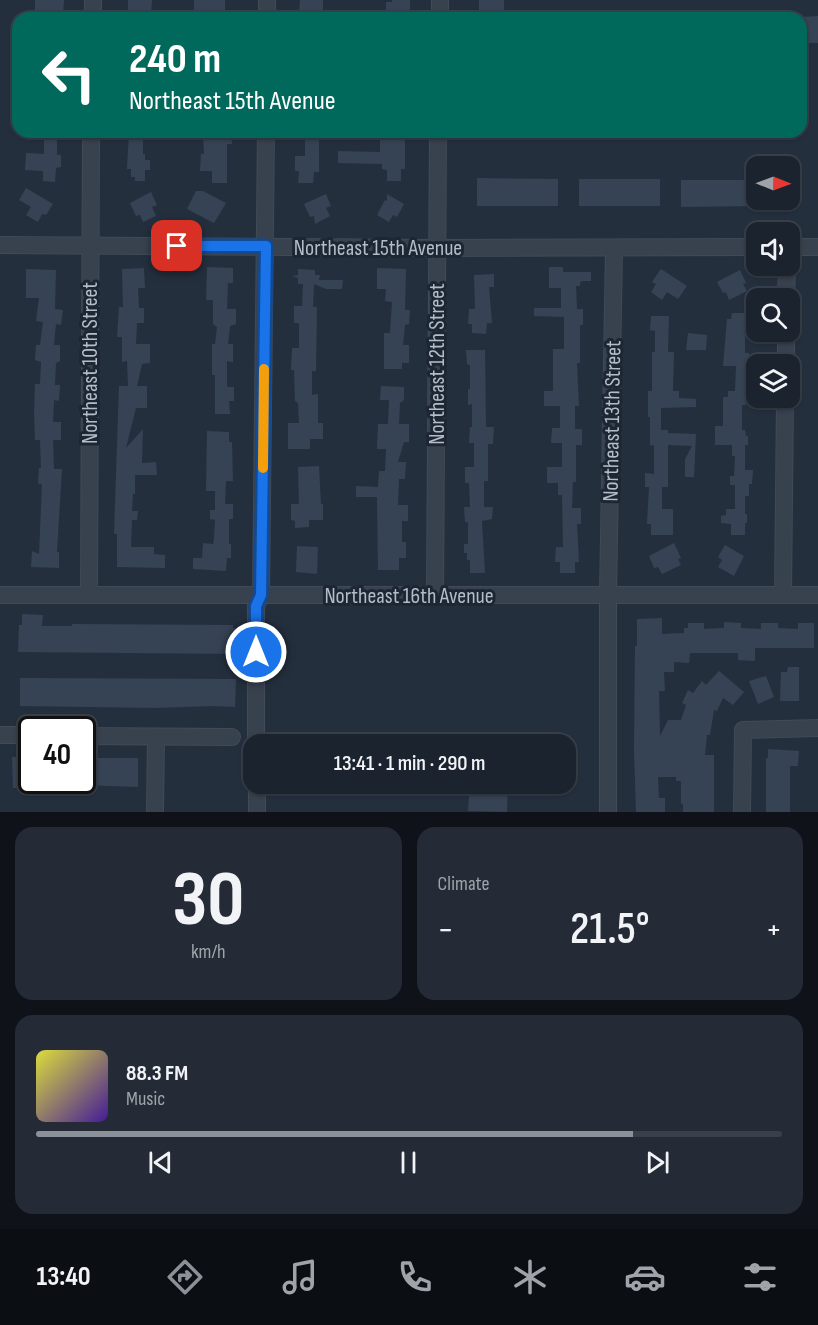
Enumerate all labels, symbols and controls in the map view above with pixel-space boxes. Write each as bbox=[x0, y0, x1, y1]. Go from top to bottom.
text: 240 m bbox=[129, 34, 221, 85]
icon: left bbox=[30, 36, 108, 114]
text: Northeast 15th Avenue bbox=[129, 85, 336, 117]
north arrow bbox=[746, 156, 800, 210]
map controls bbox=[746, 156, 800, 408]
pin bbox=[151, 220, 202, 271]
button: sound bbox=[746, 222, 800, 276]
icon: arrive bbox=[160, 229, 193, 262]
street label: Northeast 15th Avenue bbox=[294, 235, 462, 262]
street label: Northeast 10th Street bbox=[77, 282, 104, 444]
street label: Northeast 12th Street bbox=[424, 283, 451, 445]
button: search bbox=[746, 288, 800, 342]
street label: Northeast 13th Street bbox=[598, 340, 627, 502]
button: layers bbox=[746, 354, 800, 408]
street label: Northeast 16th Avenue bbox=[324, 583, 494, 610]
position arrow bbox=[224, 620, 288, 684]
speed limit sign: 40 bbox=[18, 716, 96, 794]
text: 13:41 · 1 min · 290 m bbox=[334, 750, 485, 777]
text: 30 bbox=[172, 854, 244, 947]
text: Climate bbox=[438, 872, 490, 896]
text: 21.5° bbox=[570, 902, 650, 957]
text: − bbox=[438, 910, 454, 950]
text: + bbox=[766, 910, 782, 950]
text: km/h bbox=[191, 940, 226, 964]
text: 88.3 FM bbox=[126, 1060, 188, 1087]
text: Music bbox=[126, 1087, 165, 1111]
icon: previous bbox=[144, 1146, 177, 1179]
icon: pause bbox=[392, 1146, 425, 1179]
icon: next bbox=[641, 1146, 674, 1179]
icon: directions bbox=[164, 1256, 206, 1298]
icon: music bbox=[279, 1256, 321, 1298]
icon: phone bbox=[394, 1256, 436, 1298]
icon: climate bbox=[509, 1256, 551, 1298]
icon: car bbox=[624, 1256, 666, 1298]
icon: filters bbox=[739, 1256, 781, 1298]
text: 13:40 bbox=[37, 1261, 91, 1293]

